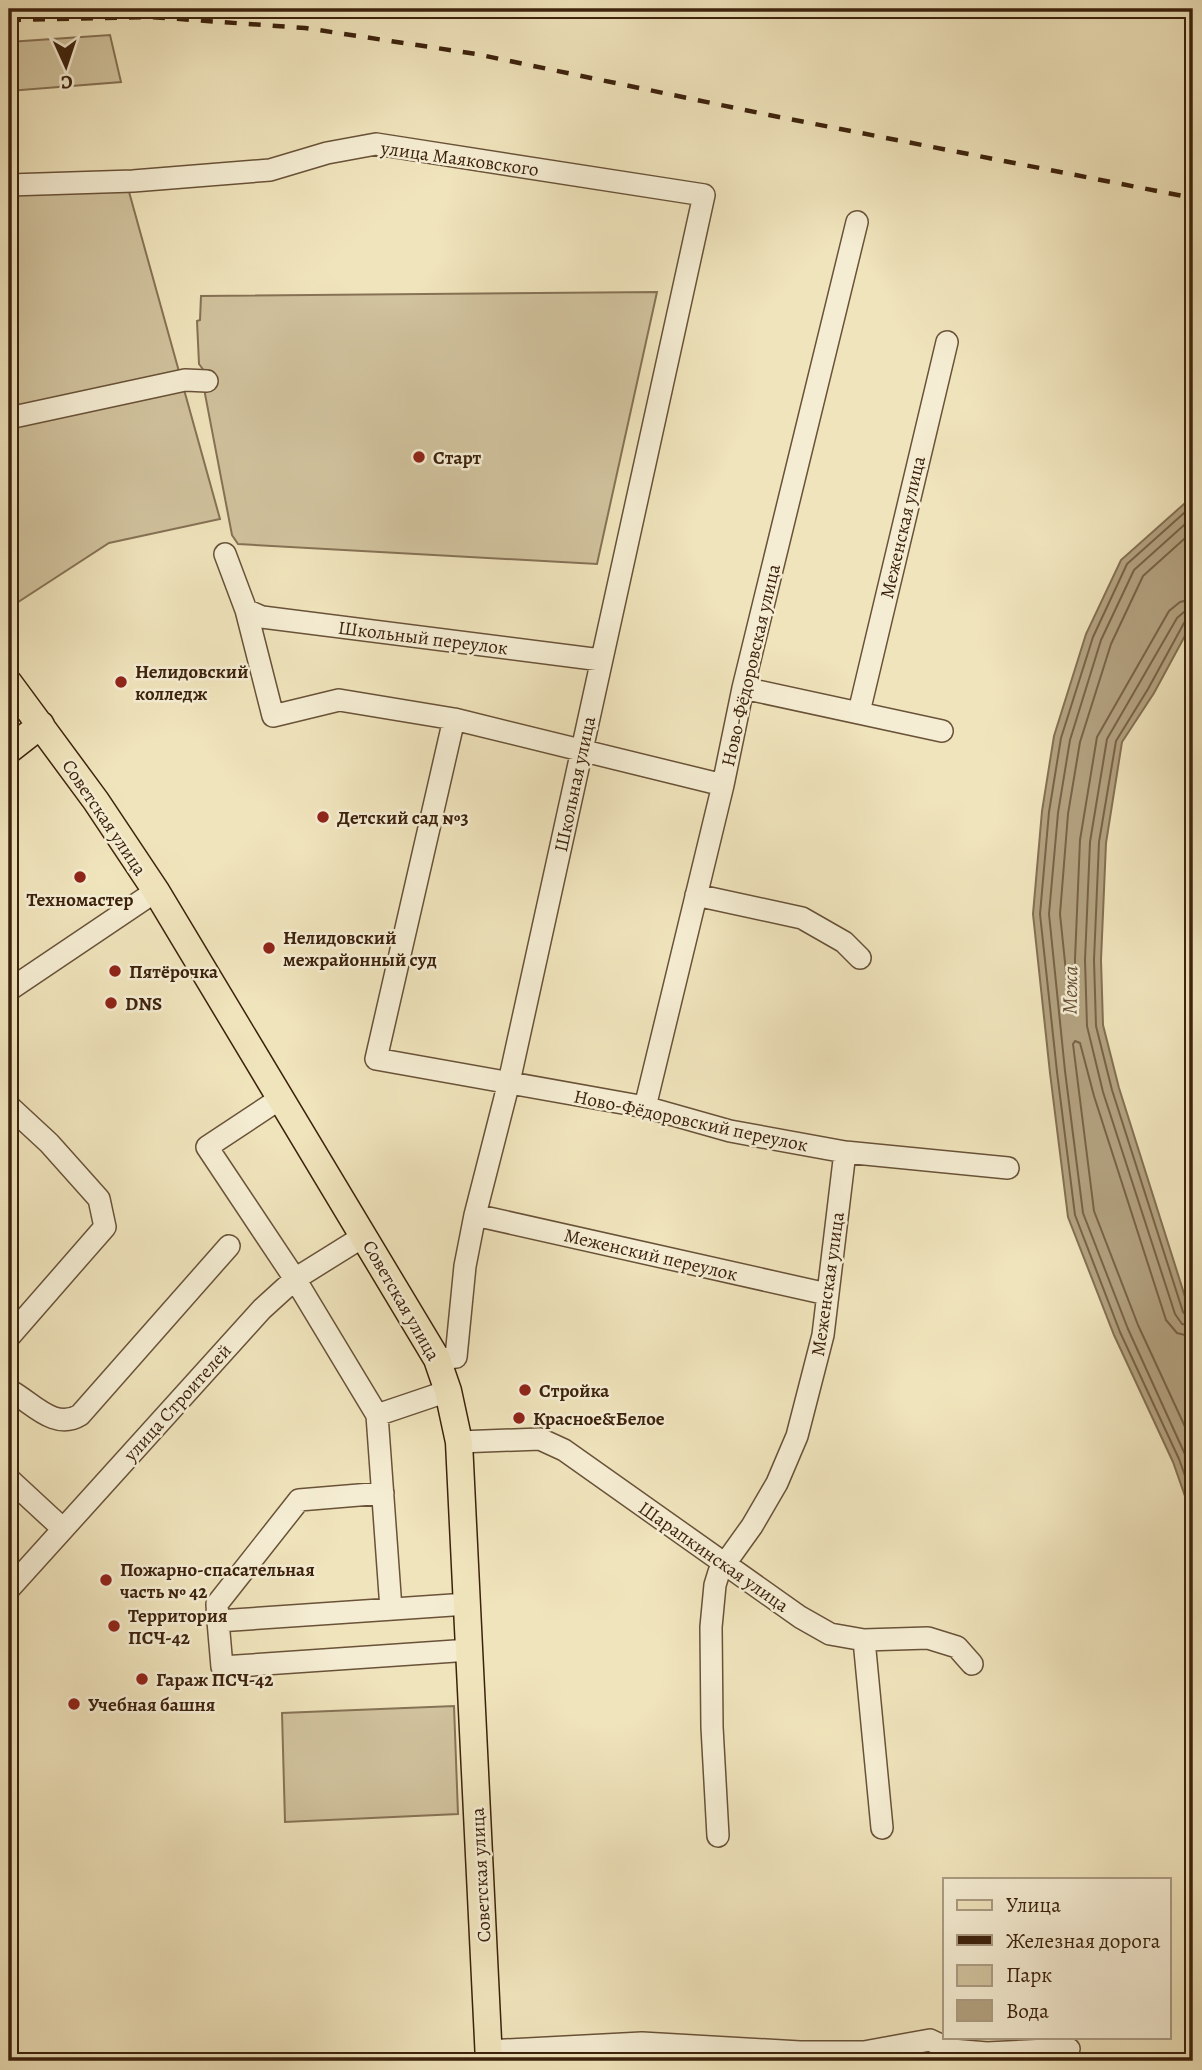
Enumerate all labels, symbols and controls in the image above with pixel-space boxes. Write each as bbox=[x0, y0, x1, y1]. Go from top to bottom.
north arrow bbox=[32, 32, 102, 102]
text: С bbox=[60, 69, 73, 95]
street label: улица Маяковского bbox=[378, 135, 540, 183]
place label: Старт bbox=[433, 445, 482, 471]
marker: Старт bbox=[411, 449, 427, 465]
street label: Меженская улица bbox=[874, 453, 932, 601]
street label: Ново-Фёдоровская улица bbox=[715, 561, 787, 769]
street label: Школьный переулок bbox=[336, 615, 510, 661]
place label: Нелидовский колледж bbox=[135, 659, 248, 707]
marker: Нелидовский колледж bbox=[113, 674, 129, 690]
street label: Школьная улица bbox=[548, 714, 602, 854]
street label: Советская улица bbox=[56, 754, 153, 881]
place label: Детский сад №3 bbox=[337, 805, 469, 831]
marker: Детский сад №3 bbox=[315, 809, 331, 825]
marker: Техномастер bbox=[72, 869, 88, 885]
place label: Техномастер bbox=[27, 887, 133, 913]
place label: Нелидовский межрайонный суд bbox=[283, 925, 437, 973]
marker: Нелидовский межрайонный суд bbox=[261, 940, 277, 956]
place label: Пятёрочка bbox=[129, 959, 219, 985]
marker: Пятёрочка bbox=[107, 963, 123, 979]
water label: Межа bbox=[1056, 965, 1084, 1015]
place label: DNS bbox=[125, 991, 162, 1017]
marker: DNS bbox=[103, 995, 119, 1011]
street label: Ново-Фёдоровский переулок bbox=[571, 1083, 810, 1159]
street label: Меженская улица bbox=[805, 1210, 851, 1358]
street label: Меженский переулок bbox=[561, 1222, 740, 1288]
street label: Советская улица bbox=[356, 1235, 446, 1366]
street label: улица Строителей bbox=[117, 1338, 237, 1468]
place label: Стройка bbox=[539, 1378, 610, 1404]
marker: Стройка bbox=[517, 1382, 533, 1398]
place label: Красное&Белое bbox=[533, 1406, 665, 1432]
marker: Красное&Белое bbox=[511, 1410, 527, 1426]
street label: Шарапкинская улица bbox=[633, 1495, 794, 1619]
place label: Пожарно-спасательная часть № 42 bbox=[120, 1557, 315, 1605]
marker: Пожарно-спасательная часть № 42 bbox=[98, 1572, 114, 1588]
place label: Территория ПСЧ-42 bbox=[128, 1603, 228, 1651]
marker: Территория ПСЧ-42 bbox=[106, 1618, 122, 1634]
place label: Гараж ПСЧ-42 bbox=[156, 1667, 273, 1693]
marker: Гараж ПСЧ-42 bbox=[134, 1671, 150, 1687]
place label: Учебная башня bbox=[88, 1692, 215, 1718]
marker: Учебная башня bbox=[66, 1696, 82, 1712]
street label: Советская улица bbox=[464, 1807, 498, 1943]
legend bbox=[943, 1878, 1170, 2038]
text: Улица bbox=[1006, 1891, 1061, 1919]
text: Железная дорога bbox=[1006, 1927, 1161, 1955]
text: Парк bbox=[1006, 1961, 1052, 1989]
text: Вода bbox=[1006, 1997, 1049, 2025]

